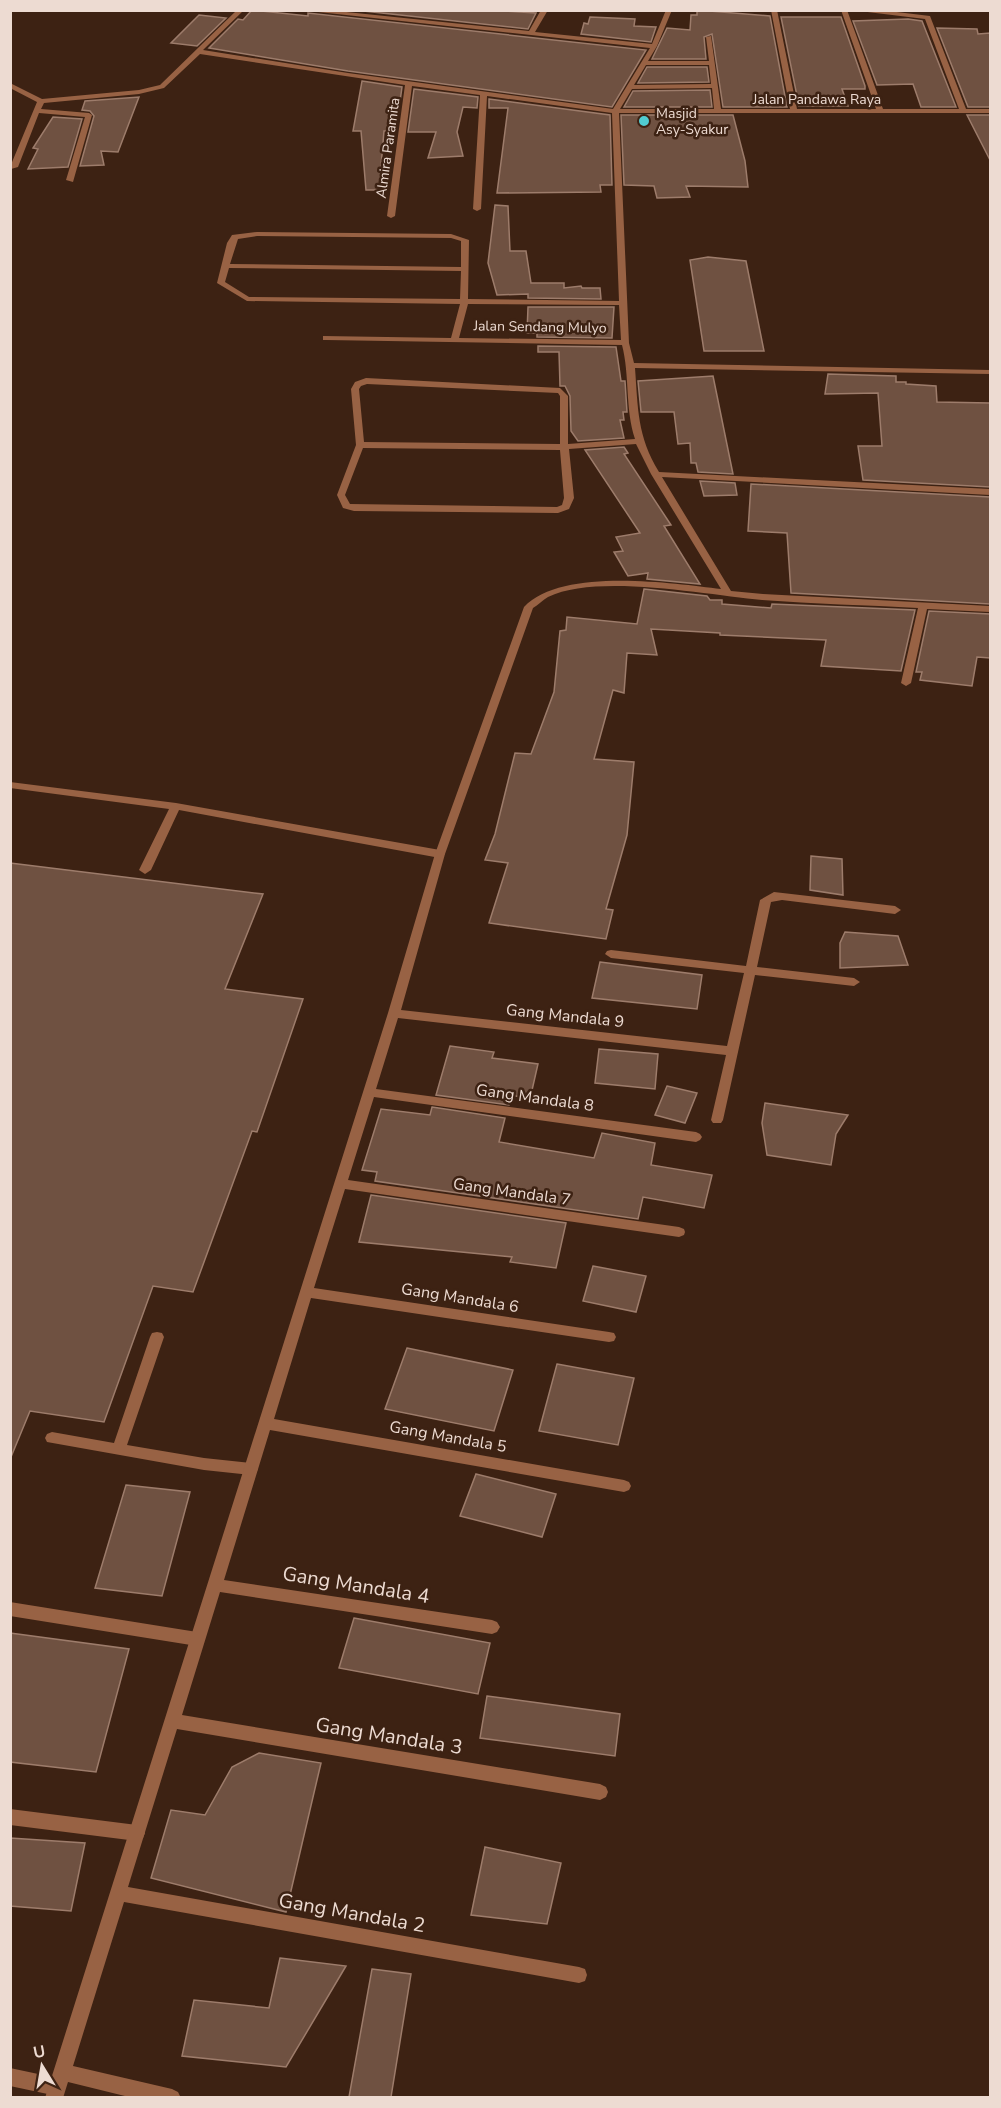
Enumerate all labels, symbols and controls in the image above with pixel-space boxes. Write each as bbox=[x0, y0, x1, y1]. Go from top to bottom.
street label: Jalan Pandawa Raya bbox=[752, 90, 881, 109]
street label: Almira Paramita bbox=[372, 96, 404, 200]
place label: Masjid Asy-Syakur bbox=[656, 104, 728, 139]
marker: Masjid Asy-Syakur bbox=[637, 114, 651, 128]
street label: Jalan Sendang Mulyo bbox=[472, 316, 607, 338]
street label: Gang Mandala 9 bbox=[505, 999, 625, 1033]
street label: Gang Mandala 8 bbox=[475, 1079, 595, 1117]
street label: Gang Mandala 7 bbox=[452, 1173, 572, 1211]
street label: Gang Mandala 6 bbox=[400, 1278, 520, 1318]
street label: Gang Mandala 5 bbox=[388, 1416, 508, 1458]
street label: Gang Mandala 4 bbox=[281, 1560, 431, 1610]
street label: Gang Mandala 3 bbox=[314, 1711, 464, 1761]
street label: Gang Mandala 2 bbox=[277, 1887, 427, 1939]
north arrow bbox=[12, 2036, 72, 2096]
text: U bbox=[31, 2040, 47, 2064]

